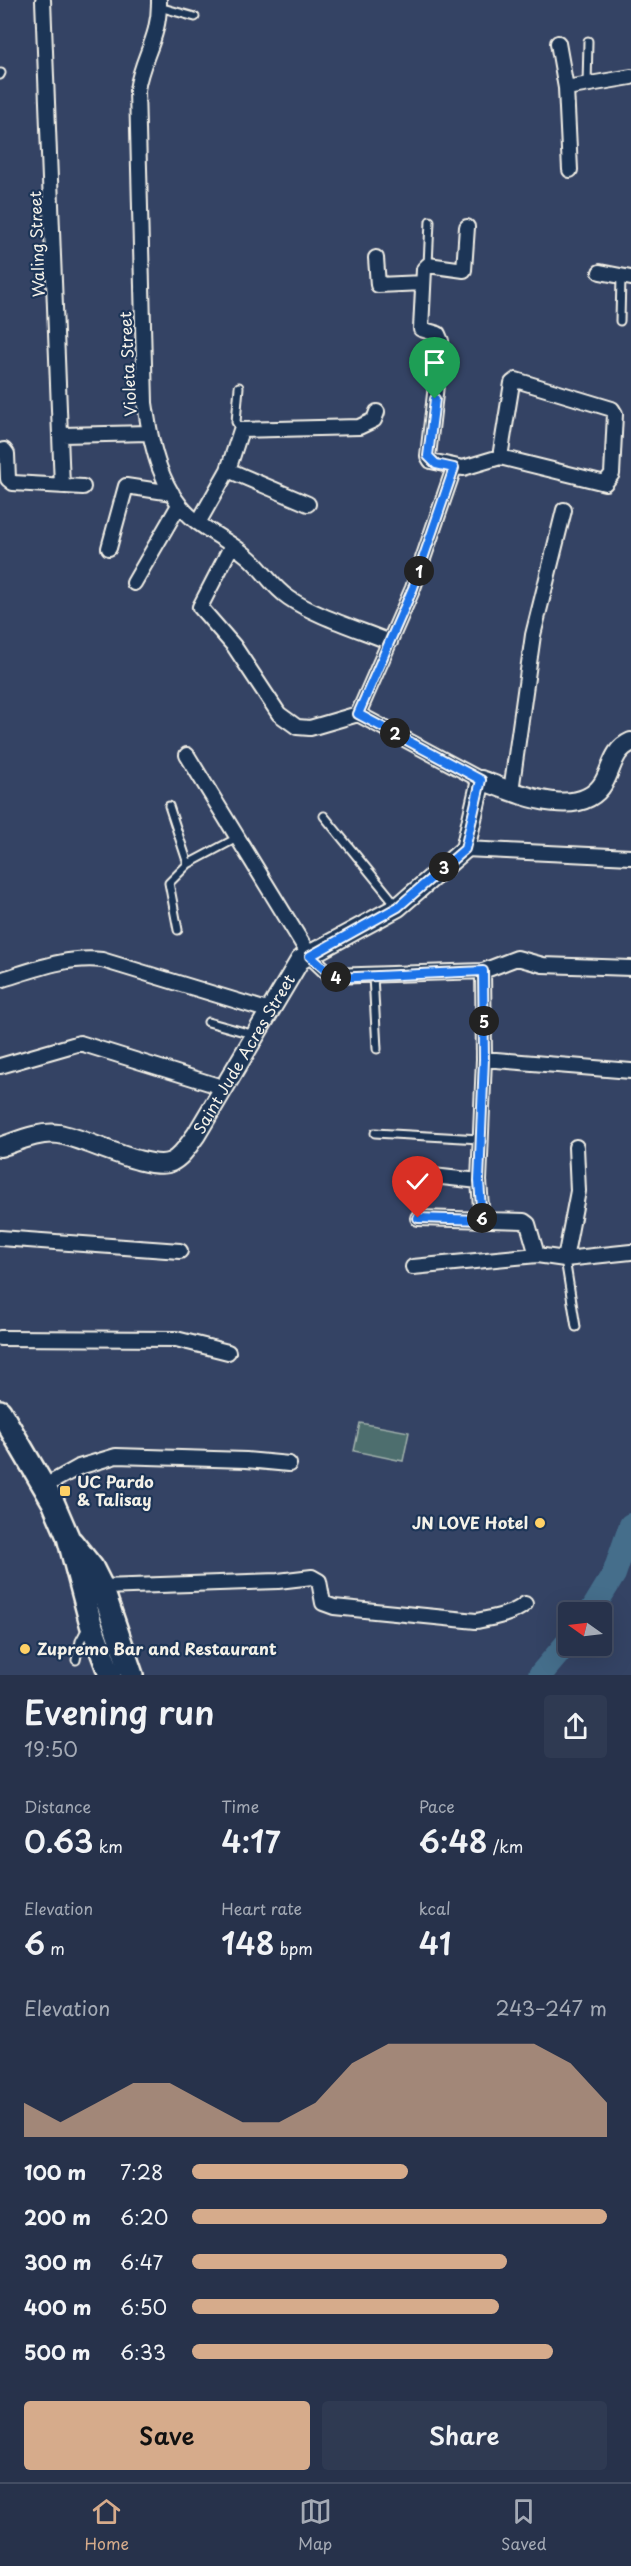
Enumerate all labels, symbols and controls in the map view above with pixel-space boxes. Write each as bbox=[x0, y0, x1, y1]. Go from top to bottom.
street label: Waling Street bbox=[22, 190, 50, 298]
street label: Violeta Street bbox=[112, 310, 142, 417]
pin bbox=[409, 337, 460, 399]
icon: arrive bbox=[418, 346, 451, 379]
pin: 1 bbox=[404, 556, 434, 586]
text: 1 bbox=[415, 559, 423, 583]
pin: 2 bbox=[380, 718, 410, 748]
text: 2 bbox=[389, 721, 401, 745]
pin: 3 bbox=[429, 852, 459, 882]
text: 3 bbox=[439, 855, 449, 879]
pin: 4 bbox=[321, 962, 351, 992]
text: 4 bbox=[331, 965, 341, 989]
street label: Saint Jude Acres Street bbox=[186, 969, 300, 1138]
pin: 5 bbox=[469, 1006, 499, 1036]
text: 5 bbox=[479, 1009, 489, 1033]
pin bbox=[392, 1156, 443, 1218]
icon: check bbox=[401, 1165, 434, 1198]
pin: 6 bbox=[467, 1203, 497, 1233]
text: 6 bbox=[476, 1206, 488, 1230]
place label: UC Pardo & Talisay bbox=[77, 1469, 154, 1511]
marker: UC Pardo & Talisay bbox=[58, 1484, 72, 1498]
place label: JN LOVE Hotel bbox=[412, 1510, 528, 1534]
marker: JN LOVE Hotel bbox=[533, 1516, 547, 1530]
north arrow bbox=[558, 1602, 612, 1656]
map controls bbox=[558, 1602, 612, 1656]
place label: Zupremo Bar and Restaurant bbox=[37, 1636, 277, 1660]
marker: Zupremo Bar and Restaurant bbox=[18, 1642, 32, 1656]
text: Evening run bbox=[24, 1686, 215, 1736]
button: share bbox=[544, 1695, 607, 1758]
text: 19:50 bbox=[24, 1734, 78, 1764]
text: Distance bbox=[24, 1794, 91, 1818]
text: Time bbox=[221, 1794, 259, 1818]
text: Pace bbox=[419, 1794, 455, 1818]
text: 0.63 bbox=[24, 1818, 93, 1863]
text: 4:17 bbox=[221, 1818, 281, 1863]
text: 6:48 bbox=[419, 1818, 488, 1863]
text: km bbox=[93, 1834, 123, 1858]
text: /km bbox=[488, 1834, 523, 1858]
text: Elevation bbox=[24, 1896, 93, 1920]
text: Heart rate bbox=[221, 1896, 302, 1920]
text: kcal bbox=[419, 1896, 451, 1920]
text: 6 bbox=[24, 1920, 45, 1965]
text: 148 bbox=[221, 1920, 275, 1965]
text: 41 bbox=[419, 1920, 451, 1965]
text: m bbox=[45, 1936, 65, 1960]
text: bpm bbox=[275, 1936, 313, 1960]
text: Elevation bbox=[24, 1993, 110, 2023]
text: 243–247 m bbox=[496, 1993, 607, 2023]
text: 100 m bbox=[24, 2157, 86, 2187]
text: 7:28 bbox=[120, 2157, 163, 2187]
text: 200 m bbox=[24, 2202, 91, 2232]
text: 6:20 bbox=[120, 2202, 168, 2232]
text: 300 m bbox=[24, 2247, 92, 2277]
text: 6:47 bbox=[120, 2247, 163, 2277]
text: 400 m bbox=[24, 2292, 92, 2322]
text: 6:50 bbox=[120, 2292, 167, 2322]
text: 500 m bbox=[24, 2337, 91, 2367]
text: 6:33 bbox=[120, 2337, 166, 2367]
button: Save bbox=[24, 2401, 310, 2470]
button: Share bbox=[322, 2401, 607, 2470]
tab: Home bbox=[84, 2495, 129, 2555]
tab: Map bbox=[298, 2495, 332, 2555]
tab: Saved bbox=[501, 2495, 547, 2555]

